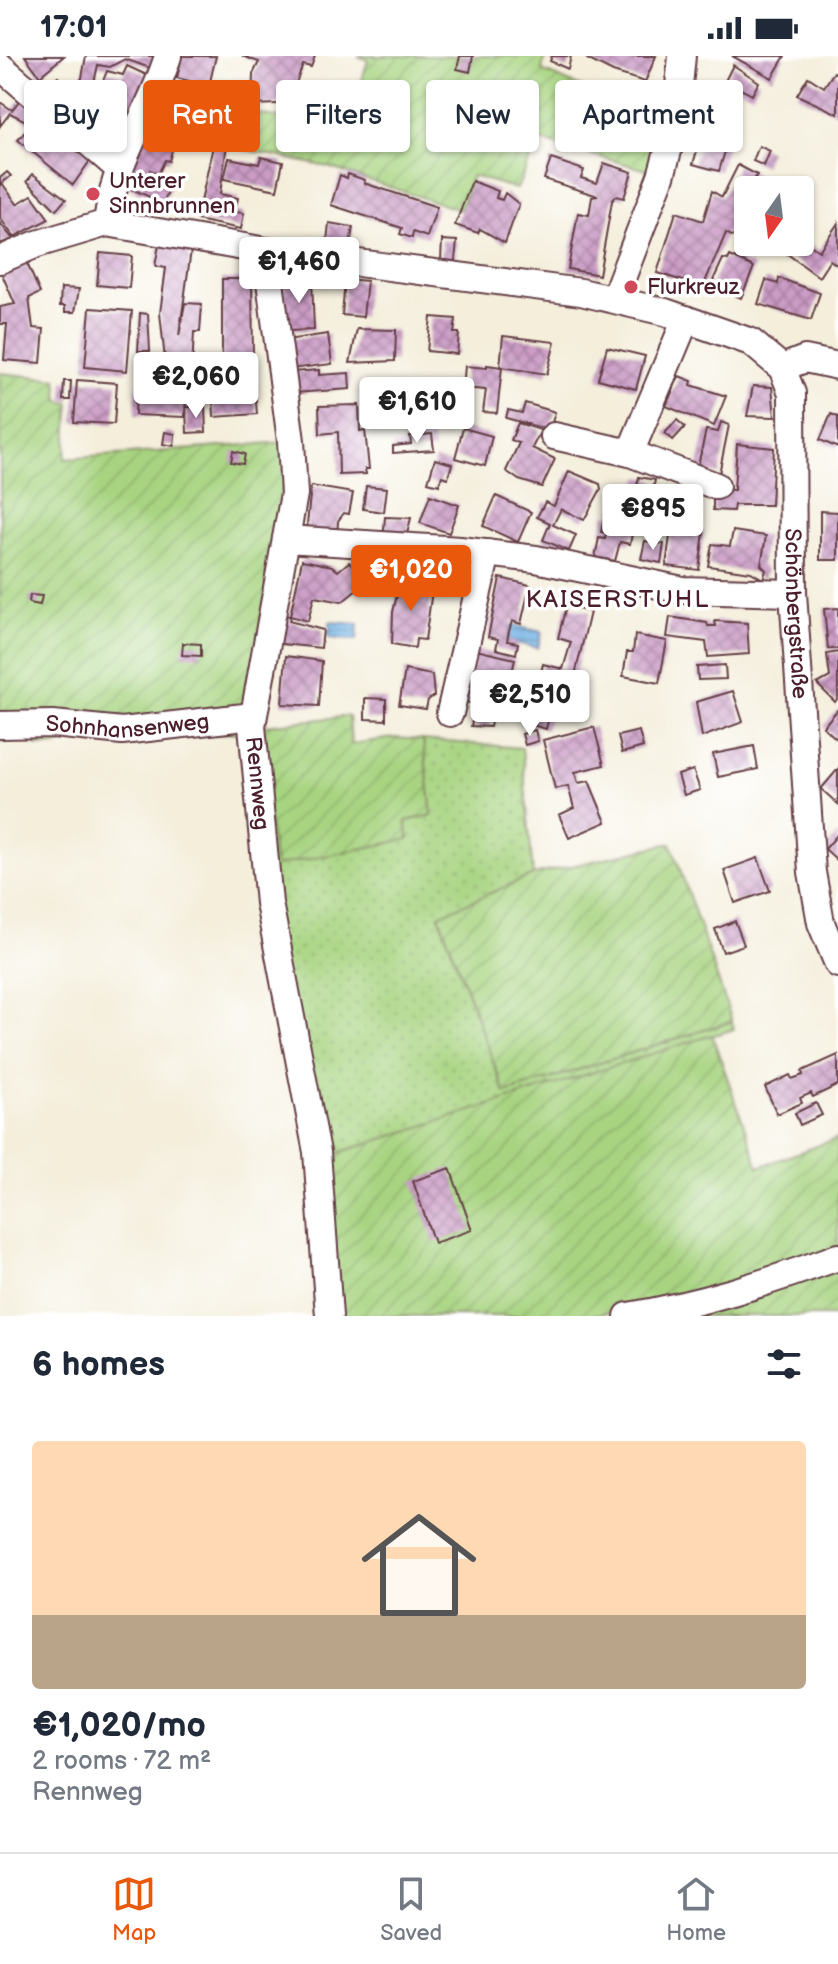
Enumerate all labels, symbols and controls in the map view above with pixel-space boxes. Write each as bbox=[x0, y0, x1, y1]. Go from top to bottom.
text: 17:01 bbox=[40, 10, 108, 46]
chip: Buy bbox=[24, 80, 127, 152]
chip: Rent bbox=[143, 80, 260, 152]
chip: Filters bbox=[276, 80, 410, 152]
chip: New bbox=[426, 80, 539, 152]
chip: Apartment bbox=[555, 80, 743, 152]
place label: Unterer Sinnbrunnen bbox=[109, 168, 235, 220]
north arrow bbox=[734, 176, 814, 256]
map controls bbox=[734, 176, 814, 256]
marker: Unterer Sinnbrunnen bbox=[84, 185, 102, 203]
pin: €1,460 bbox=[234, 237, 364, 305]
text: €1,460 bbox=[257, 247, 341, 278]
place label: Flurkreuz bbox=[647, 274, 740, 301]
marker: Flurkreuz bbox=[622, 278, 640, 296]
pin: €2,060 bbox=[131, 352, 261, 420]
text: €2,060 bbox=[151, 362, 241, 393]
pin: €1,610 bbox=[352, 377, 482, 445]
text: €1,610 bbox=[377, 387, 457, 418]
pin: €895 bbox=[606, 484, 700, 552]
text: €895 bbox=[620, 494, 686, 525]
street label: Schönbergstraße bbox=[779, 528, 814, 700]
pin: €1,020 bbox=[346, 545, 476, 613]
text: €1,020 bbox=[369, 555, 453, 586]
district label: KAISERSTUHL bbox=[526, 585, 710, 614]
pin: €2,510 bbox=[465, 670, 595, 738]
text: €2,510 bbox=[488, 680, 572, 711]
street label: Sohnhansenweg bbox=[46, 708, 211, 745]
street label: Rennweg bbox=[240, 735, 275, 831]
icon: filters bbox=[762, 1342, 806, 1386]
text: 6 homes bbox=[32, 1344, 165, 1385]
icon: home bbox=[347, 1493, 491, 1637]
text: €1,020/mo bbox=[32, 1705, 206, 1746]
text: 2 rooms · 72 m² bbox=[32, 1746, 211, 1777]
text: Rennweg bbox=[32, 1777, 143, 1808]
tab: Map bbox=[112, 1872, 156, 1947]
tab: Saved bbox=[380, 1872, 442, 1947]
tab: Home bbox=[666, 1872, 726, 1947]

